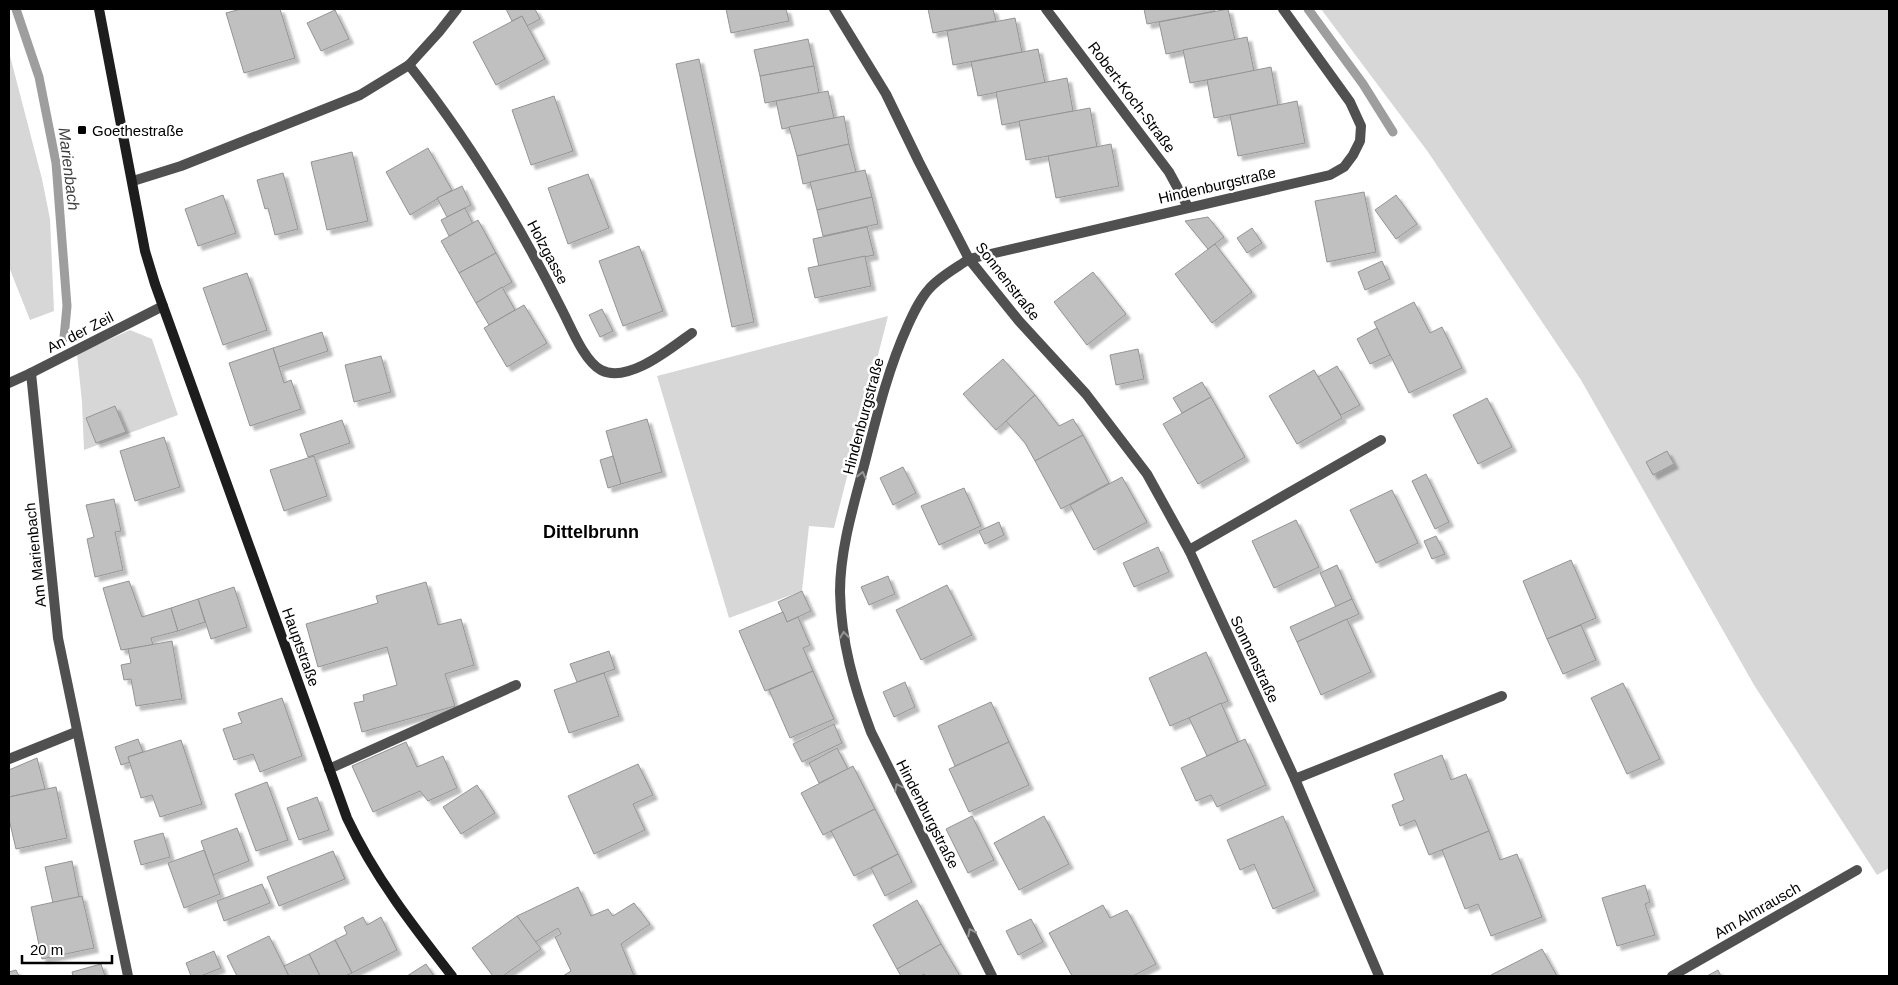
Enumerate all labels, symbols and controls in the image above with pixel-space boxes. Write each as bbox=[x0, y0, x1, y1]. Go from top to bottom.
street label: Robert-Koch-Straße bbox=[1085, 38, 1179, 156]
place label: Goethestraße bbox=[92, 122, 184, 139]
marker: Goethestraße bbox=[76, 124, 88, 136]
water label: Marienbach bbox=[55, 126, 83, 212]
street label: Hindenburgstraße bbox=[1157, 163, 1277, 207]
street label: Holzgasse bbox=[524, 217, 572, 287]
street label: Sonnenstraße bbox=[972, 239, 1044, 323]
street label: An der Zeil bbox=[44, 308, 116, 356]
street label: Hindenburgstraße bbox=[839, 356, 887, 476]
one-way arrow bbox=[856, 471, 867, 479]
street label: Am Marienbach bbox=[21, 502, 49, 608]
district label: Dittelbrunn bbox=[543, 522, 639, 542]
street label: Hauptstraße bbox=[279, 605, 323, 689]
street label: Sonnenstraße bbox=[1227, 613, 1283, 705]
one-way arrow bbox=[839, 631, 850, 639]
street label: Hindenburgstraße bbox=[893, 757, 963, 871]
one-way arrow bbox=[894, 783, 904, 792]
street label: Am Almrausch bbox=[1711, 878, 1803, 942]
one-way arrow bbox=[967, 928, 977, 937]
scale bar bbox=[22, 932, 112, 964]
text: 20 m bbox=[30, 941, 63, 958]

